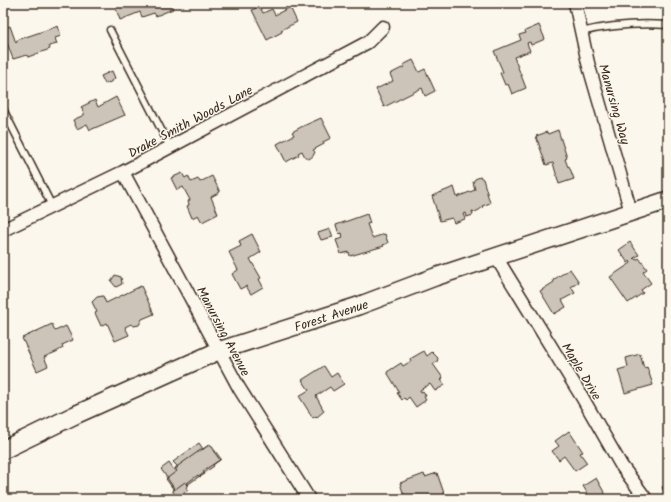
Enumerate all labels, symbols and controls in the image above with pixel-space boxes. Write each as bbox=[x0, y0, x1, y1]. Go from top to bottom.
street label: Manursing Way bbox=[592, 62, 635, 148]
street label: Drake Smith Woods Lane bbox=[125, 80, 257, 164]
street label: Manursing Avenue bbox=[190, 283, 255, 380]
street label: Forest Avenue bbox=[292, 295, 371, 338]
street label: Maple Drive bbox=[555, 339, 606, 405]

